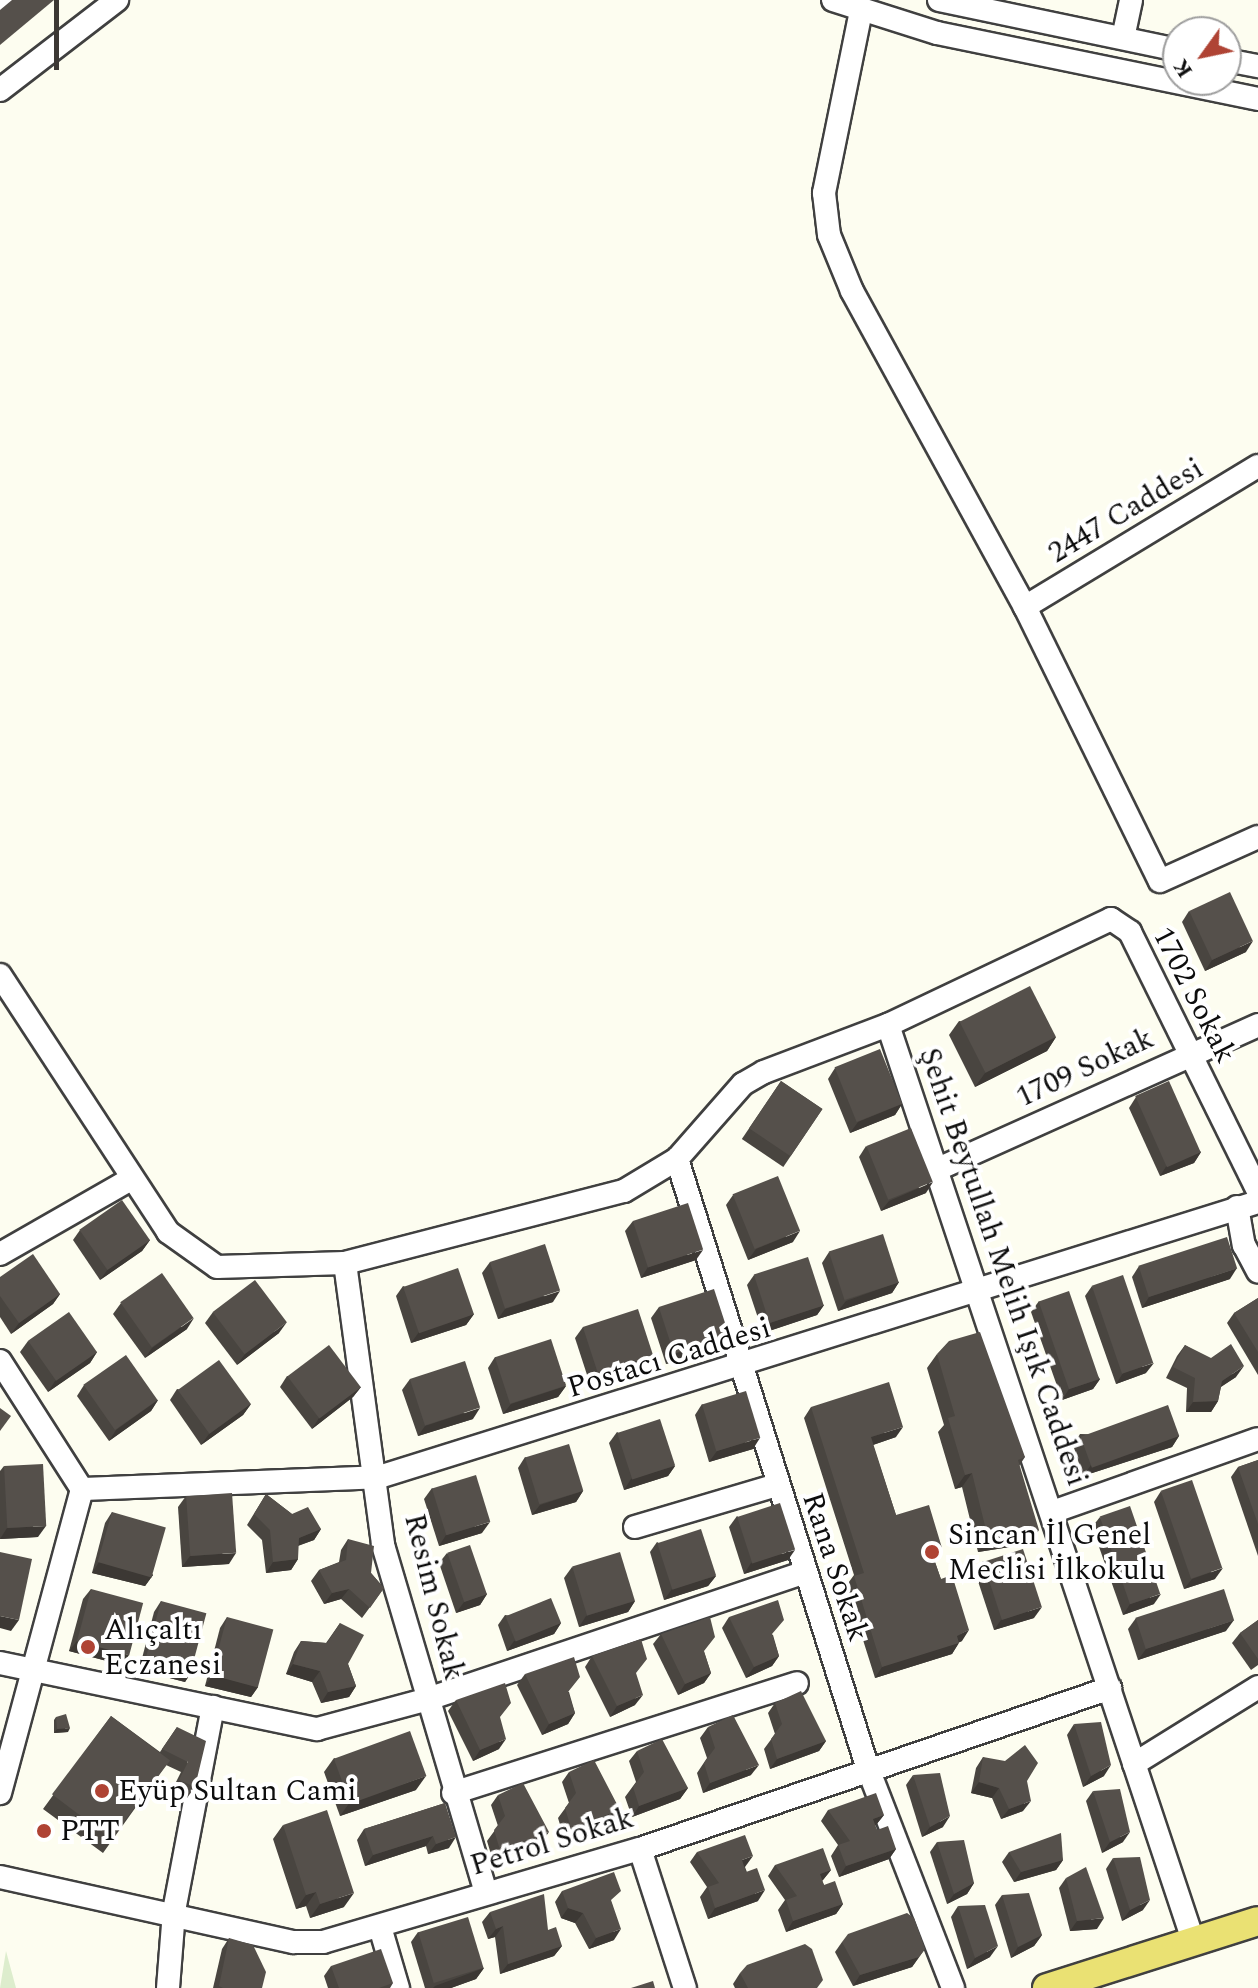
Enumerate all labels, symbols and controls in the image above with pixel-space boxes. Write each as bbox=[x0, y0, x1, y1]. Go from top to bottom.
north arrow bbox=[1162, 16, 1242, 96]
text: K bbox=[1165, 52, 1202, 84]
street label: 2447 Caddesi bbox=[1042, 451, 1210, 571]
street label: 1702 Sokak bbox=[1144, 921, 1244, 1069]
street label: 1709 Sokak bbox=[1010, 1020, 1160, 1116]
street label: Şehit Beytullah Melih Işık Caddesi bbox=[911, 1043, 1095, 1491]
street label: Postacı Caddesi bbox=[563, 1310, 775, 1406]
street label: Rana Sokak bbox=[794, 1488, 876, 1646]
street label: Resim Sokak bbox=[396, 1510, 472, 1684]
place label: Sincan İl Genel Meclisi İlkokulu bbox=[948, 1517, 1165, 1588]
marker: Sincan İl Genel Meclisi İlkokulu bbox=[923, 1543, 941, 1561]
place label: Alıçaltı Eczanesi bbox=[104, 1612, 221, 1682]
marker: Alıçaltı Eczanesi bbox=[79, 1638, 97, 1656]
place label: Eyüp Sultan Cami bbox=[118, 1773, 357, 1809]
marker: Eyüp Sultan Cami bbox=[93, 1782, 111, 1800]
street label: Petrol Sokak bbox=[466, 1800, 638, 1884]
place label: PTT bbox=[60, 1813, 120, 1849]
marker: PTT bbox=[35, 1822, 53, 1840]

